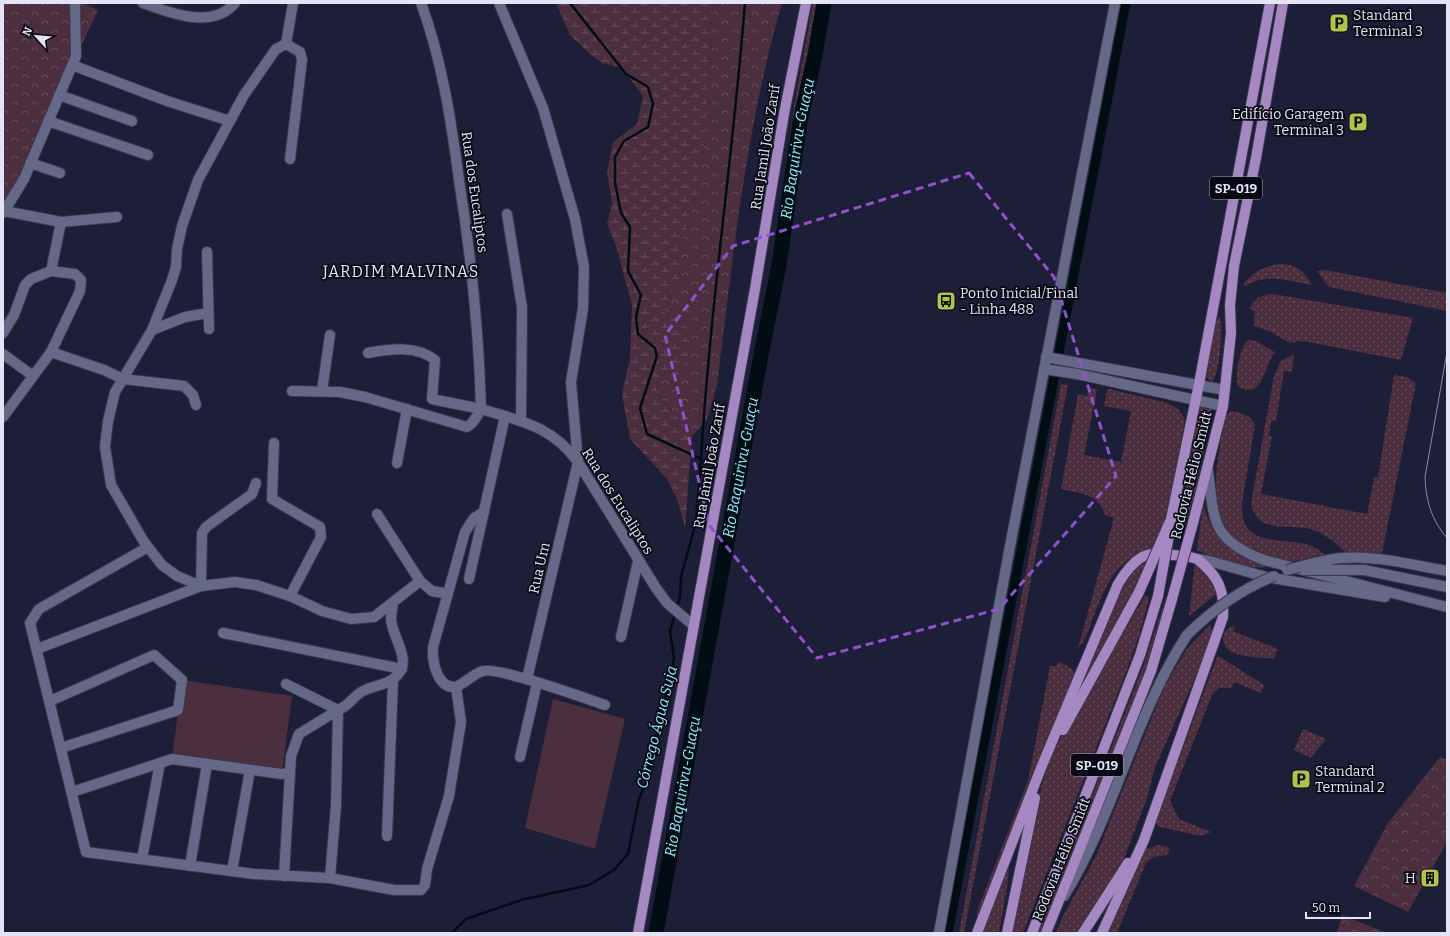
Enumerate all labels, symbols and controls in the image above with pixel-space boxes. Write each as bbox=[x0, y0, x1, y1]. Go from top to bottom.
place label: Standard Terminal 3 bbox=[1353, 7, 1423, 40]
parking icon: Standard Terminal 3 bbox=[1328, 12, 1350, 34]
north arrow bbox=[16, 16, 56, 56]
text: N bbox=[20, 25, 35, 38]
water label: Rio Baquirivu-Guaçu bbox=[777, 77, 819, 220]
street label: Rua Jamil João Zarif bbox=[747, 82, 784, 211]
place label: Edifício Garagem Terminal 3 bbox=[1232, 106, 1345, 139]
parking icon: Edifício Garagem Terminal 3 bbox=[1347, 111, 1369, 133]
street label: Rua dos Eucaliptos bbox=[458, 131, 491, 254]
road number: SP-019 bbox=[1210, 177, 1262, 199]
district label: JARDIM MALVINAS bbox=[322, 262, 479, 281]
place label: Ponto Inicial/Final - Linha 488 bbox=[960, 285, 1078, 318]
bus stop icon: Ponto Inicial/Final - Linha 488 bbox=[935, 290, 957, 312]
water label: Rio Baquirivu-Guaçu bbox=[719, 396, 762, 539]
street label: Rua Jamil João Zarif bbox=[690, 401, 729, 530]
street label: Rodovia Hélio Smidt bbox=[1167, 409, 1216, 541]
street label: Rua dos Eucaliptos bbox=[578, 445, 657, 557]
street label: Rua Um bbox=[525, 540, 554, 595]
water label: Córrego Água Suja bbox=[633, 664, 681, 790]
water label: Rio Baquirivu-Guaçu bbox=[661, 715, 704, 858]
road number: SP-019 bbox=[1071, 754, 1123, 776]
place label: Standard Terminal 2 bbox=[1315, 763, 1385, 796]
parking icon: Standard Terminal 2 bbox=[1290, 768, 1312, 790]
street label: Rodovia Hélio Smidt bbox=[1029, 795, 1094, 923]
building icon: H bbox=[1419, 867, 1441, 889]
place label: H bbox=[1405, 870, 1416, 887]
scale bar bbox=[1306, 894, 1370, 920]
text: 50 m bbox=[1312, 901, 1341, 915]

